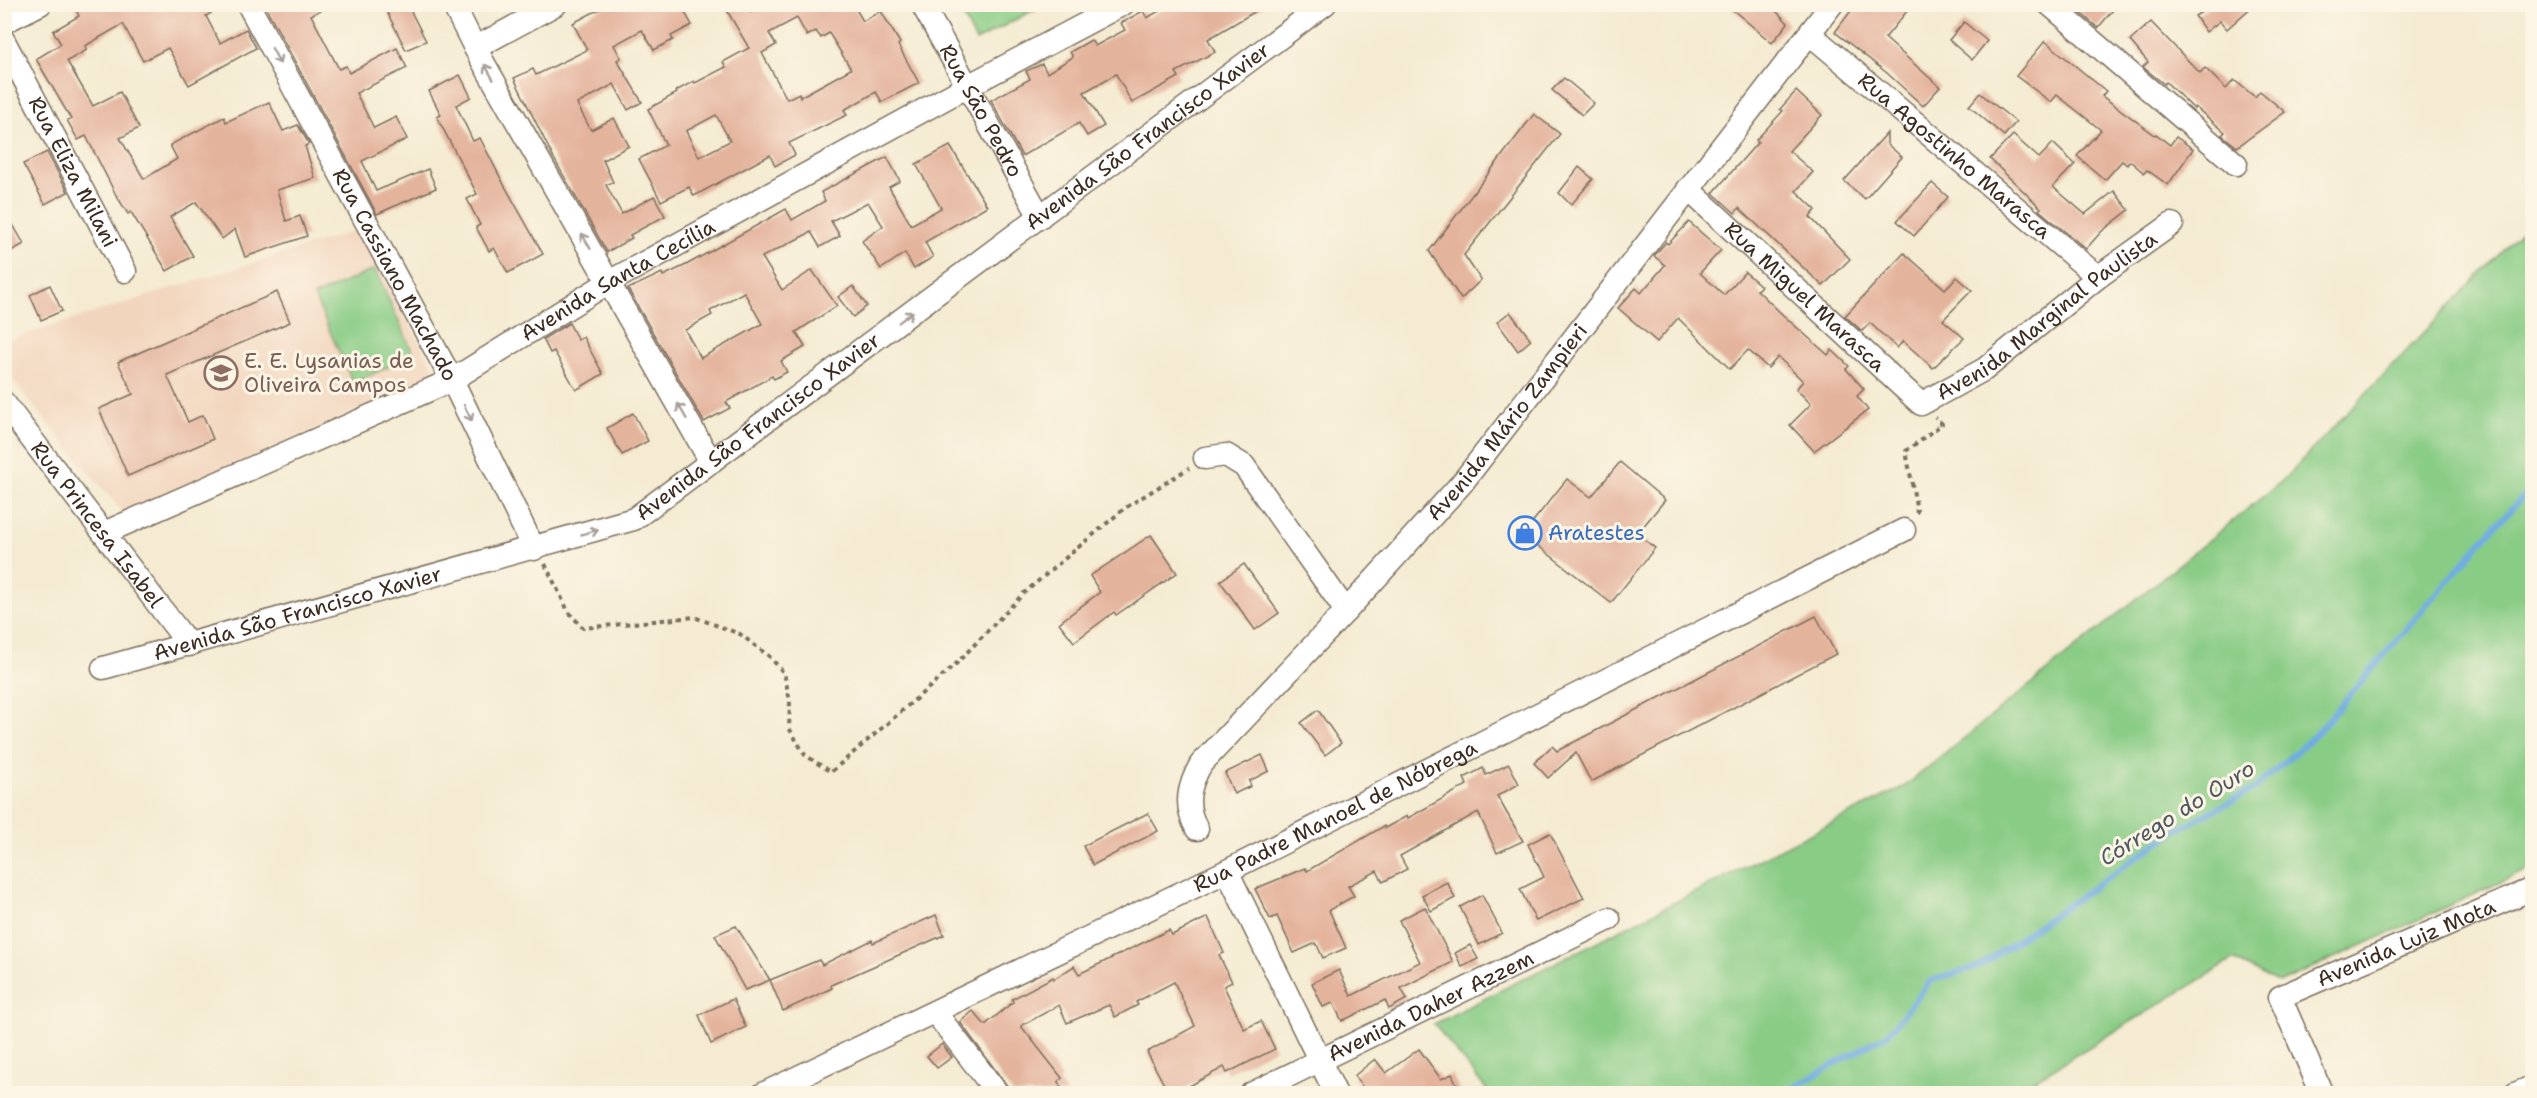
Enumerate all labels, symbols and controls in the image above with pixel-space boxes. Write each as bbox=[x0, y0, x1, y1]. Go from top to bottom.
street label: Avenida São Francisco Xavier bbox=[1020, 36, 1276, 237]
street label: Rua São Pedro bbox=[933, 39, 1029, 182]
one-way arrow bbox=[270, 47, 282, 64]
one-way arrow bbox=[482, 64, 494, 81]
street label: Rua Agostinho Marasca bbox=[1852, 66, 2057, 245]
street label: Rua Eliza Milani bbox=[22, 92, 124, 252]
street label: Rua Cassiano Machado bbox=[326, 163, 464, 386]
street label: Avenida Santa Cecília bbox=[516, 213, 720, 348]
street label: Rua Miguel Marasca bbox=[1718, 215, 1891, 378]
street label: Avenida Marginal Paulista bbox=[1932, 225, 2163, 407]
one-way arrow bbox=[580, 233, 592, 250]
one-way arrow bbox=[897, 311, 913, 324]
street label: Avenida Mário Zampieri bbox=[1420, 318, 1594, 527]
street label: Avenida São Francisco Xavier bbox=[630, 326, 886, 527]
place label: E. E. Lysanias de Oliveira Campos bbox=[244, 347, 414, 399]
school or university icon: E. E. Lysanias de Oliveira Campos bbox=[203, 355, 239, 391]
one-way arrow bbox=[462, 403, 474, 421]
one-way arrow bbox=[676, 403, 688, 420]
street label: Rua Princesa Isabel bbox=[24, 436, 170, 614]
shop icon: Aratestes bbox=[1507, 515, 1543, 551]
place label: Aratestes bbox=[1548, 519, 1645, 547]
one-way arrow bbox=[580, 526, 599, 537]
street label: Avenida São Francisco Xavier bbox=[150, 560, 445, 667]
street label: Rua Padre Manoel de Nóbrega bbox=[1189, 733, 1482, 899]
water label: Córrego do Ouro bbox=[2094, 754, 2260, 872]
street label: Avenida Luiz Mota bbox=[2313, 892, 2500, 994]
street label: Avenida Daher Azzem bbox=[1323, 944, 1538, 1068]

